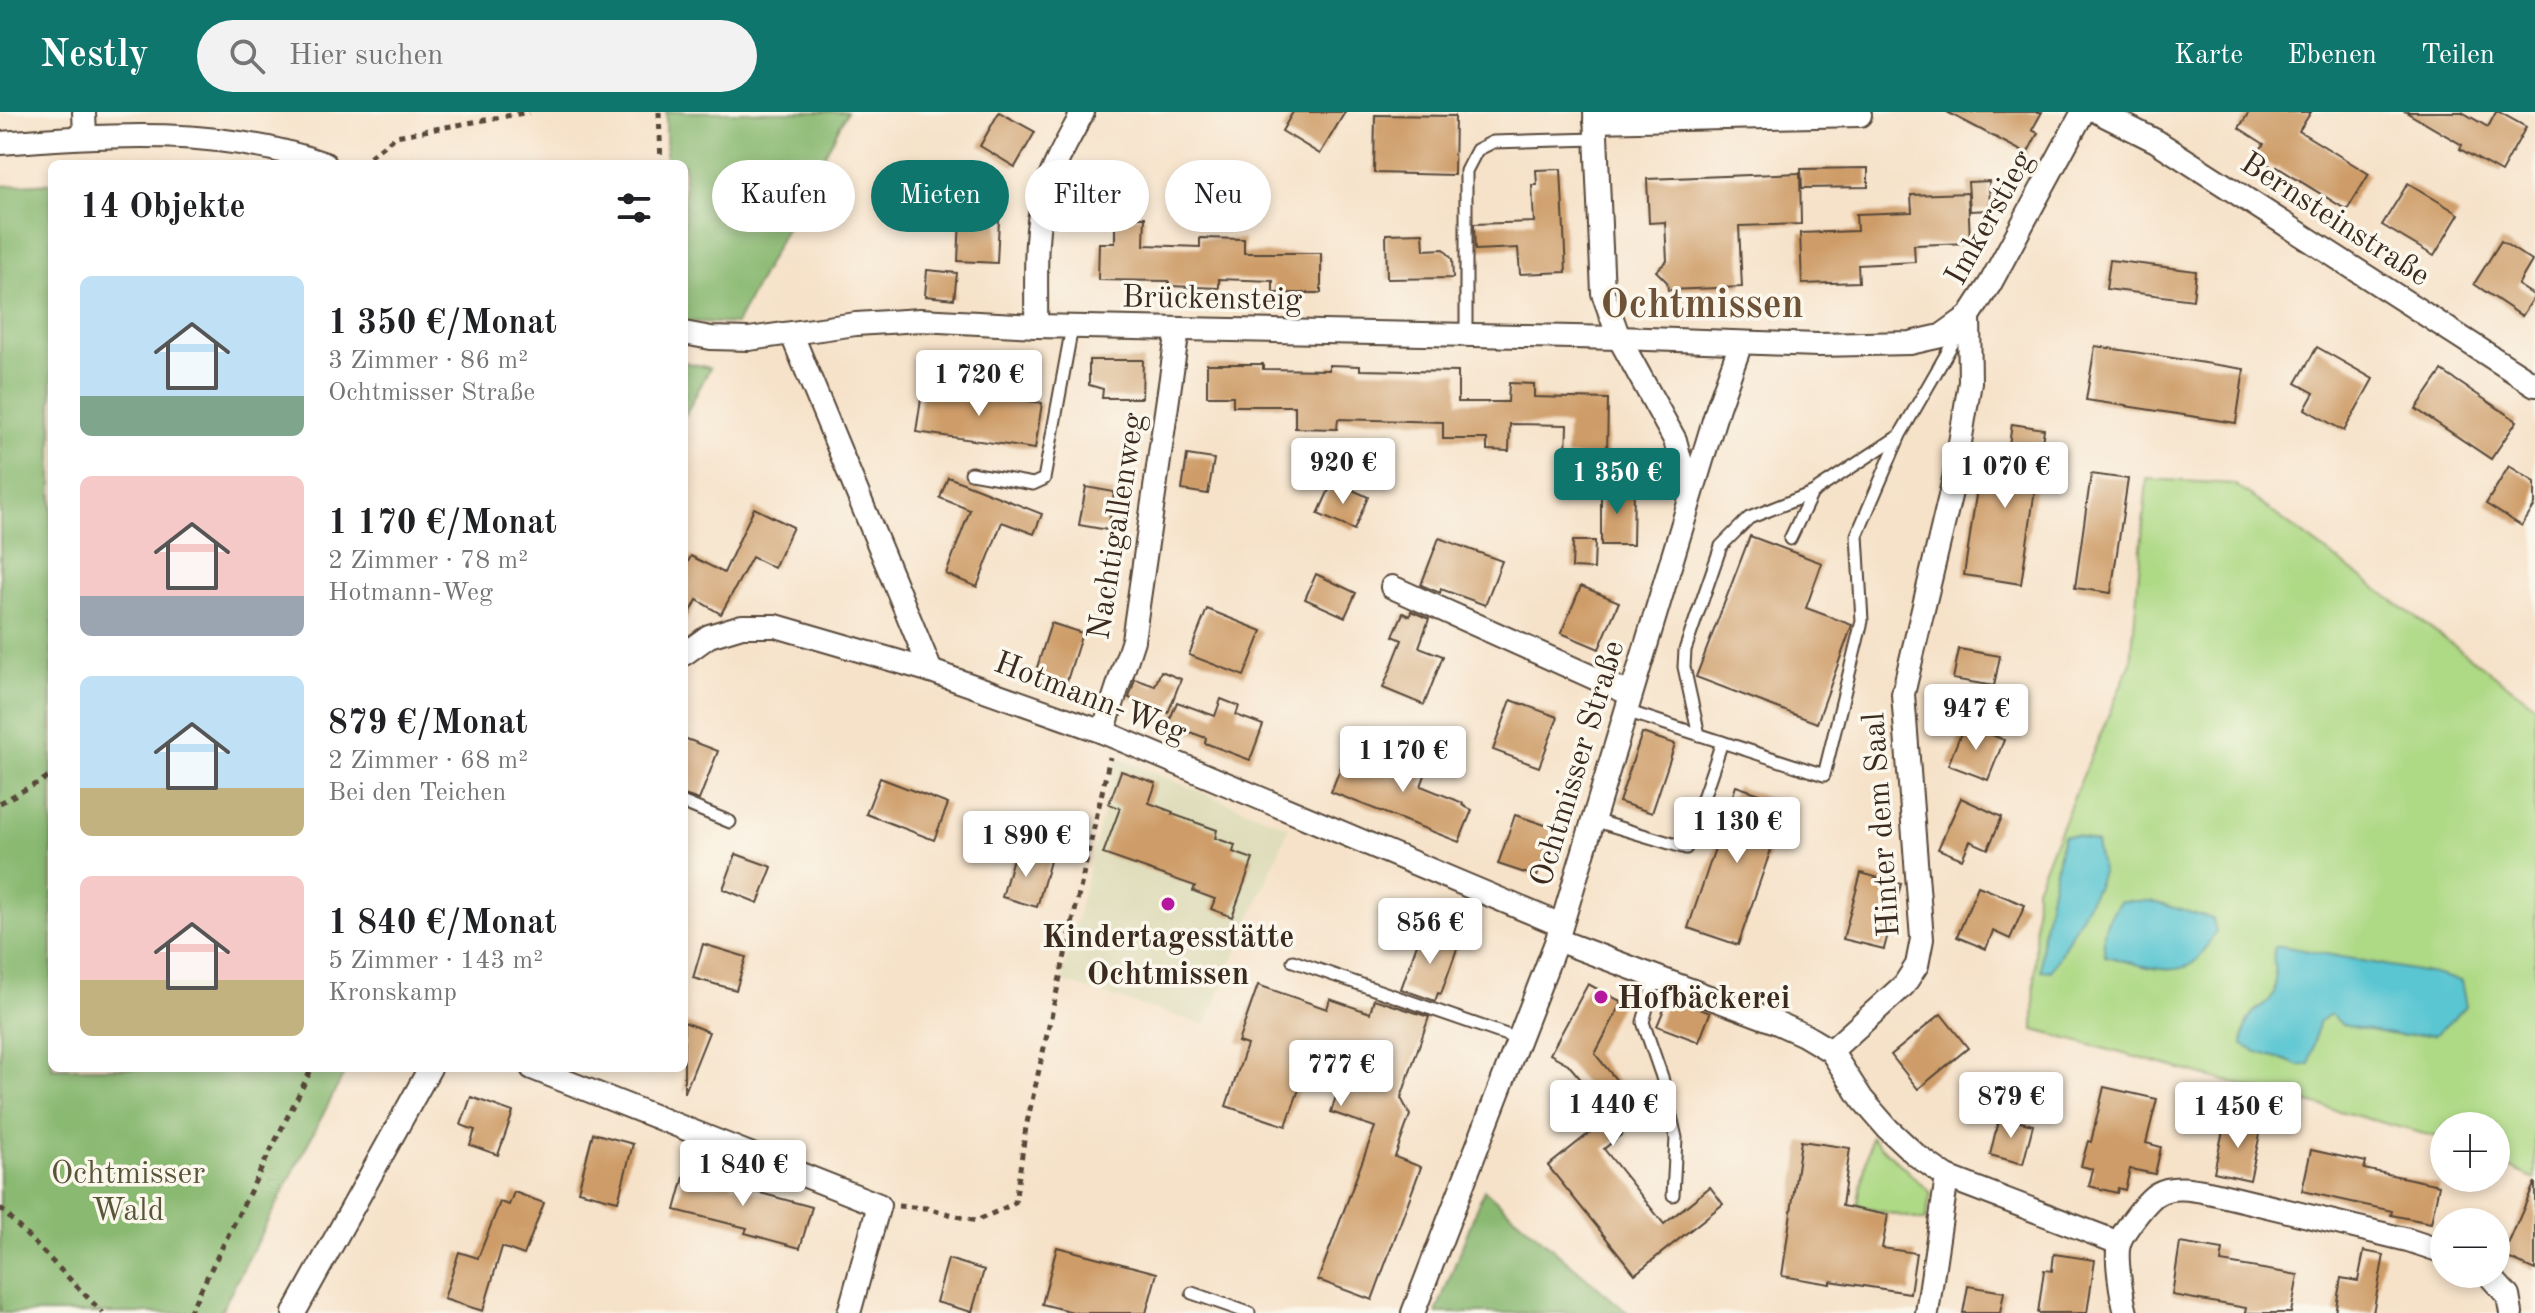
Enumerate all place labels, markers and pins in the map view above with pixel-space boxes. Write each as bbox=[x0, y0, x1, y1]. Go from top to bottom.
pin: 1 720 € bbox=[905, 350, 1053, 418]
pin: 920 € bbox=[1287, 438, 1399, 506]
pin: 1 070 € bbox=[1931, 442, 2079, 510]
pin: 1 350 € bbox=[1543, 448, 1691, 516]
pin: 947 € bbox=[1920, 684, 2032, 752]
pin: 1 170 € bbox=[1329, 726, 1477, 794]
pin: 1 130 € bbox=[1663, 797, 1811, 865]
pin: 1 890 € bbox=[952, 811, 1100, 879]
marker: Kindertagesstätte Ochtmissen bbox=[1159, 895, 1177, 913]
pin: 856 € bbox=[1374, 898, 1486, 966]
place label: Kindertagesstätte Ochtmissen bbox=[1042, 923, 1294, 992]
place label: Hofbäckerei bbox=[1617, 984, 1790, 1016]
marker: Hofbäckerei bbox=[1592, 988, 1610, 1006]
pin: 777 € bbox=[1285, 1040, 1397, 1108]
pin: 879 € bbox=[1955, 1072, 2067, 1140]
pin: 1 440 € bbox=[1539, 1080, 1687, 1148]
pin: 1 450 € bbox=[2164, 1082, 2312, 1150]
pin: 1 840 € bbox=[669, 1140, 817, 1208]

